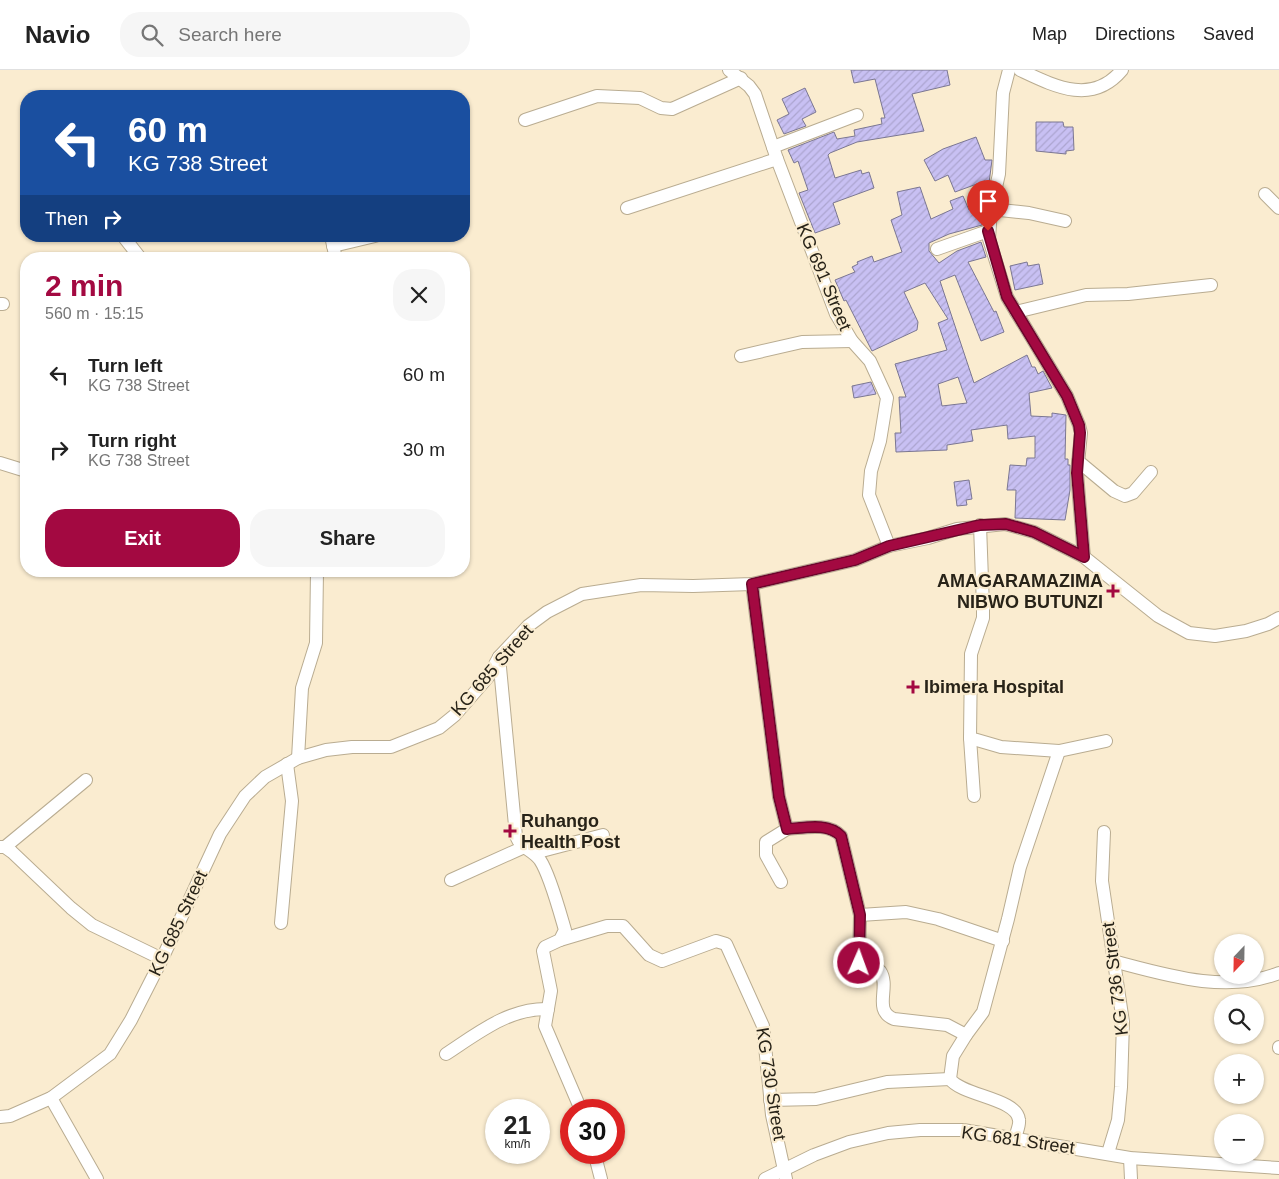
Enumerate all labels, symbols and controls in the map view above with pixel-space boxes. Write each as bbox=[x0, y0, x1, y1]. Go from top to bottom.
search box bbox=[120, 12, 470, 57]
text: Navio bbox=[25, 21, 90, 48]
icon: search bbox=[138, 21, 166, 49]
text: Search here bbox=[178, 24, 282, 45]
text: Map bbox=[1032, 24, 1067, 44]
text: Directions bbox=[1095, 24, 1175, 44]
text: Saved bbox=[1203, 24, 1254, 44]
icon: left bbox=[45, 110, 110, 175]
text: 60 m bbox=[128, 110, 208, 149]
text: KG 738 Street bbox=[128, 151, 267, 176]
pin bbox=[967, 180, 1009, 231]
icon: arrive bbox=[974, 187, 1002, 215]
icon: right bbox=[98, 205, 126, 233]
text: Then bbox=[45, 208, 88, 229]
street label: KG 691 Street bbox=[793, 221, 855, 333]
text: 2 min bbox=[45, 269, 123, 302]
button: close bbox=[393, 269, 445, 321]
text: 560 m · 15:15 bbox=[45, 305, 144, 322]
text: Turn left bbox=[88, 355, 163, 376]
icon: left bbox=[45, 361, 73, 389]
text: 60 m bbox=[403, 364, 445, 385]
text: KG 738 Street bbox=[88, 377, 189, 394]
text: Turn right bbox=[88, 430, 176, 451]
icon: right bbox=[45, 436, 73, 464]
text: 30 m bbox=[403, 439, 445, 460]
text: KG 738 Street bbox=[88, 452, 189, 469]
button: Exit bbox=[45, 509, 240, 567]
button: Share bbox=[250, 509, 445, 567]
place label: AMAGARAMAZIMA NIBWO BUTUNZI bbox=[937, 571, 1103, 612]
marker: AMAGARAMAZIMA NIBWO BUTUNZI bbox=[1107, 585, 1119, 597]
street label: KG 685 Street bbox=[447, 620, 537, 720]
place label: Ibimera Hospital bbox=[924, 677, 1064, 697]
marker: Ibimera Hospital bbox=[906, 680, 920, 694]
place label: Ruhango Health Post bbox=[521, 811, 620, 852]
marker: Ruhango Health Post bbox=[503, 824, 517, 838]
street label: KG 685 Street bbox=[145, 867, 211, 979]
street label: KG 736 Street bbox=[1098, 921, 1132, 1037]
north arrow bbox=[1214, 934, 1264, 984]
map controls bbox=[1214, 934, 1264, 1164]
position arrow bbox=[832, 936, 884, 988]
button: search bbox=[1214, 994, 1264, 1044]
street label: KG 730 Street bbox=[752, 1026, 790, 1142]
button: + bbox=[1214, 1054, 1264, 1104]
speed limit sign: 30 bbox=[560, 1099, 625, 1164]
text: 21 bbox=[504, 1111, 531, 1139]
button: − bbox=[1214, 1114, 1264, 1164]
street label: KG 681 Street bbox=[960, 1122, 1076, 1158]
text: km/h bbox=[504, 1137, 531, 1151]

